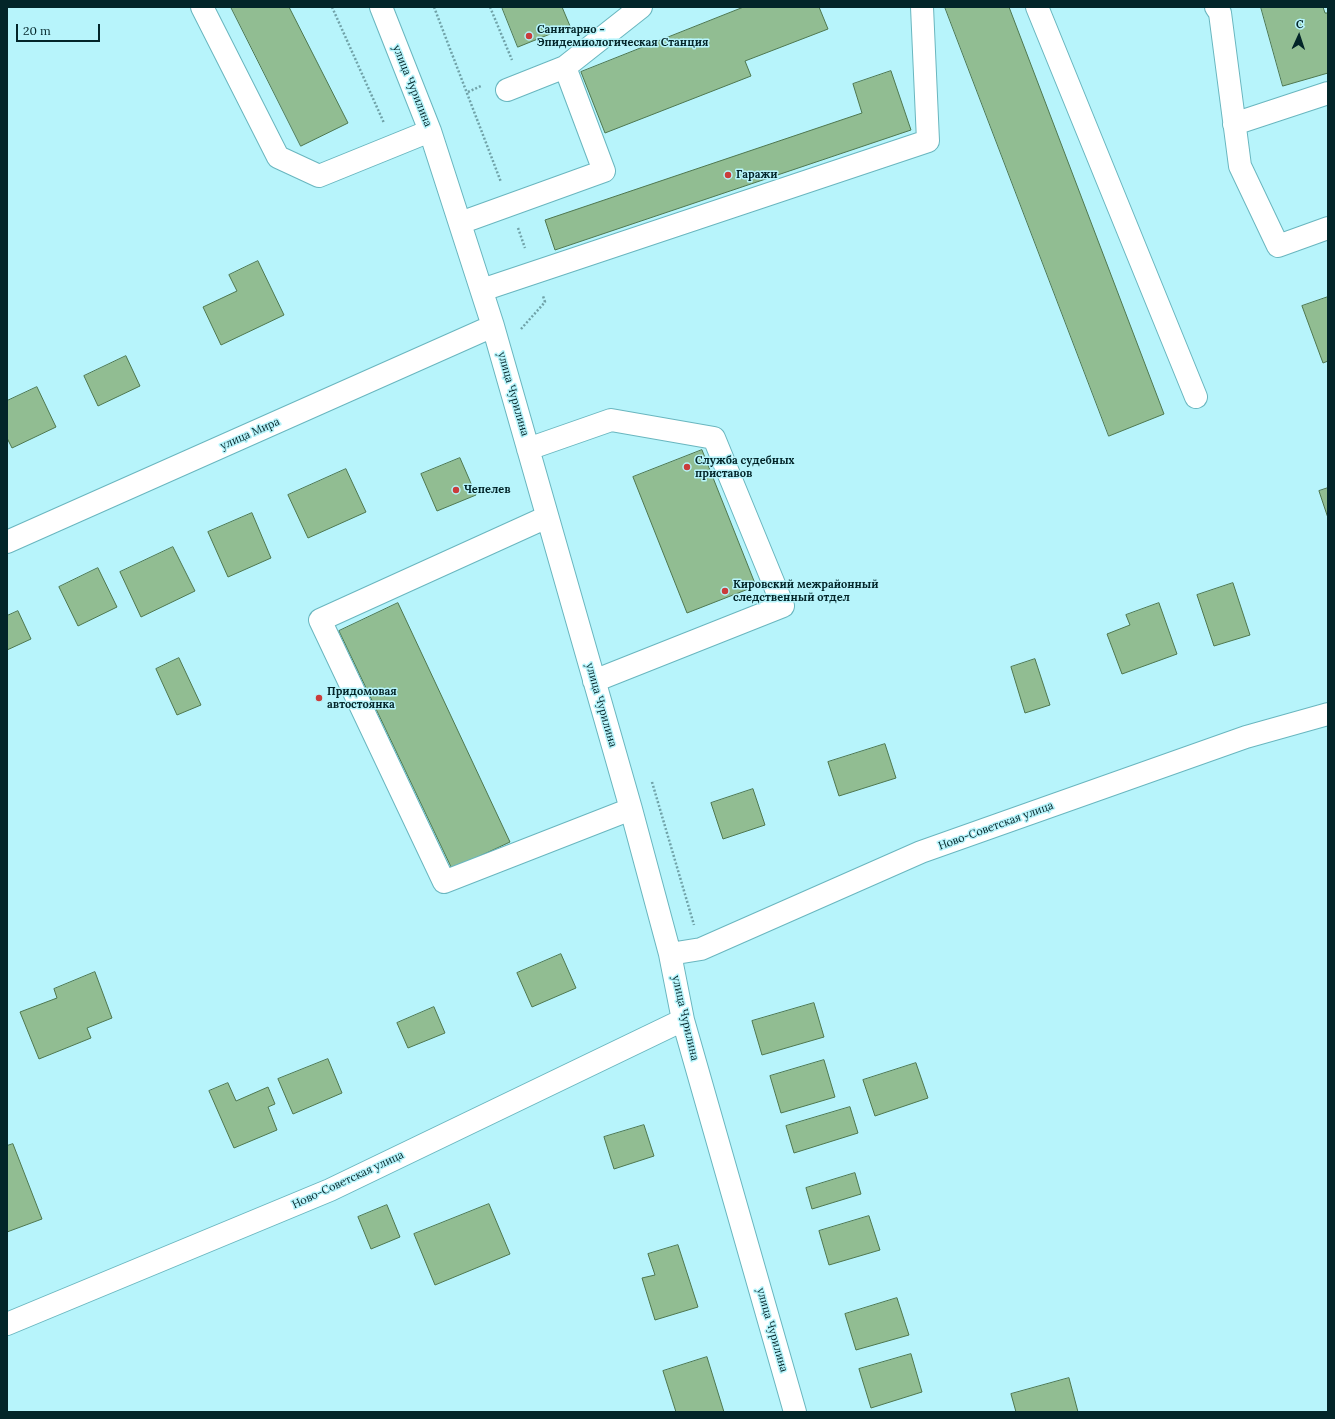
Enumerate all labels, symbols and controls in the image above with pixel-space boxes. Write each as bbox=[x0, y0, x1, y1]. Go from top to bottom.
scale bar bbox=[18, 16, 102, 42]
north arrow bbox=[1279, 16, 1319, 56]
text: С bbox=[1295, 17, 1304, 31]
text: 20 m bbox=[23, 23, 51, 38]
place label: Санитарно - Эпидемиологическая Станция bbox=[537, 23, 708, 49]
marker: Санитарно - Эпидемиологическая Станция bbox=[524, 31, 534, 41]
street label: улица Чурилина bbox=[390, 43, 434, 129]
place label: Гаражи bbox=[736, 168, 777, 182]
marker: Гаражи bbox=[723, 170, 733, 180]
street label: улица Чурилина bbox=[495, 350, 531, 438]
street label: улица Мира bbox=[218, 415, 282, 453]
place label: Служба судебных приставов bbox=[695, 454, 795, 480]
marker: Служба судебных приставов bbox=[682, 462, 692, 472]
place label: Чепелев bbox=[464, 483, 511, 497]
marker: Чепелев bbox=[451, 485, 461, 495]
place label: Кировский межрайонный следственный отдел bbox=[733, 578, 879, 604]
marker: Кировский межрайонный следственный отдел bbox=[720, 586, 730, 596]
street label: улица Чурилина bbox=[583, 661, 619, 749]
place label: Придомовая автостоянка bbox=[327, 685, 397, 711]
marker: Придомовая автостоянка bbox=[314, 693, 324, 703]
street label: Ново-Советская улица bbox=[937, 799, 1055, 853]
street label: улица Чурилина bbox=[669, 974, 701, 1062]
street label: Ново-Советская улица bbox=[290, 1148, 406, 1212]
street label: улица Чурилина bbox=[754, 1286, 790, 1374]

